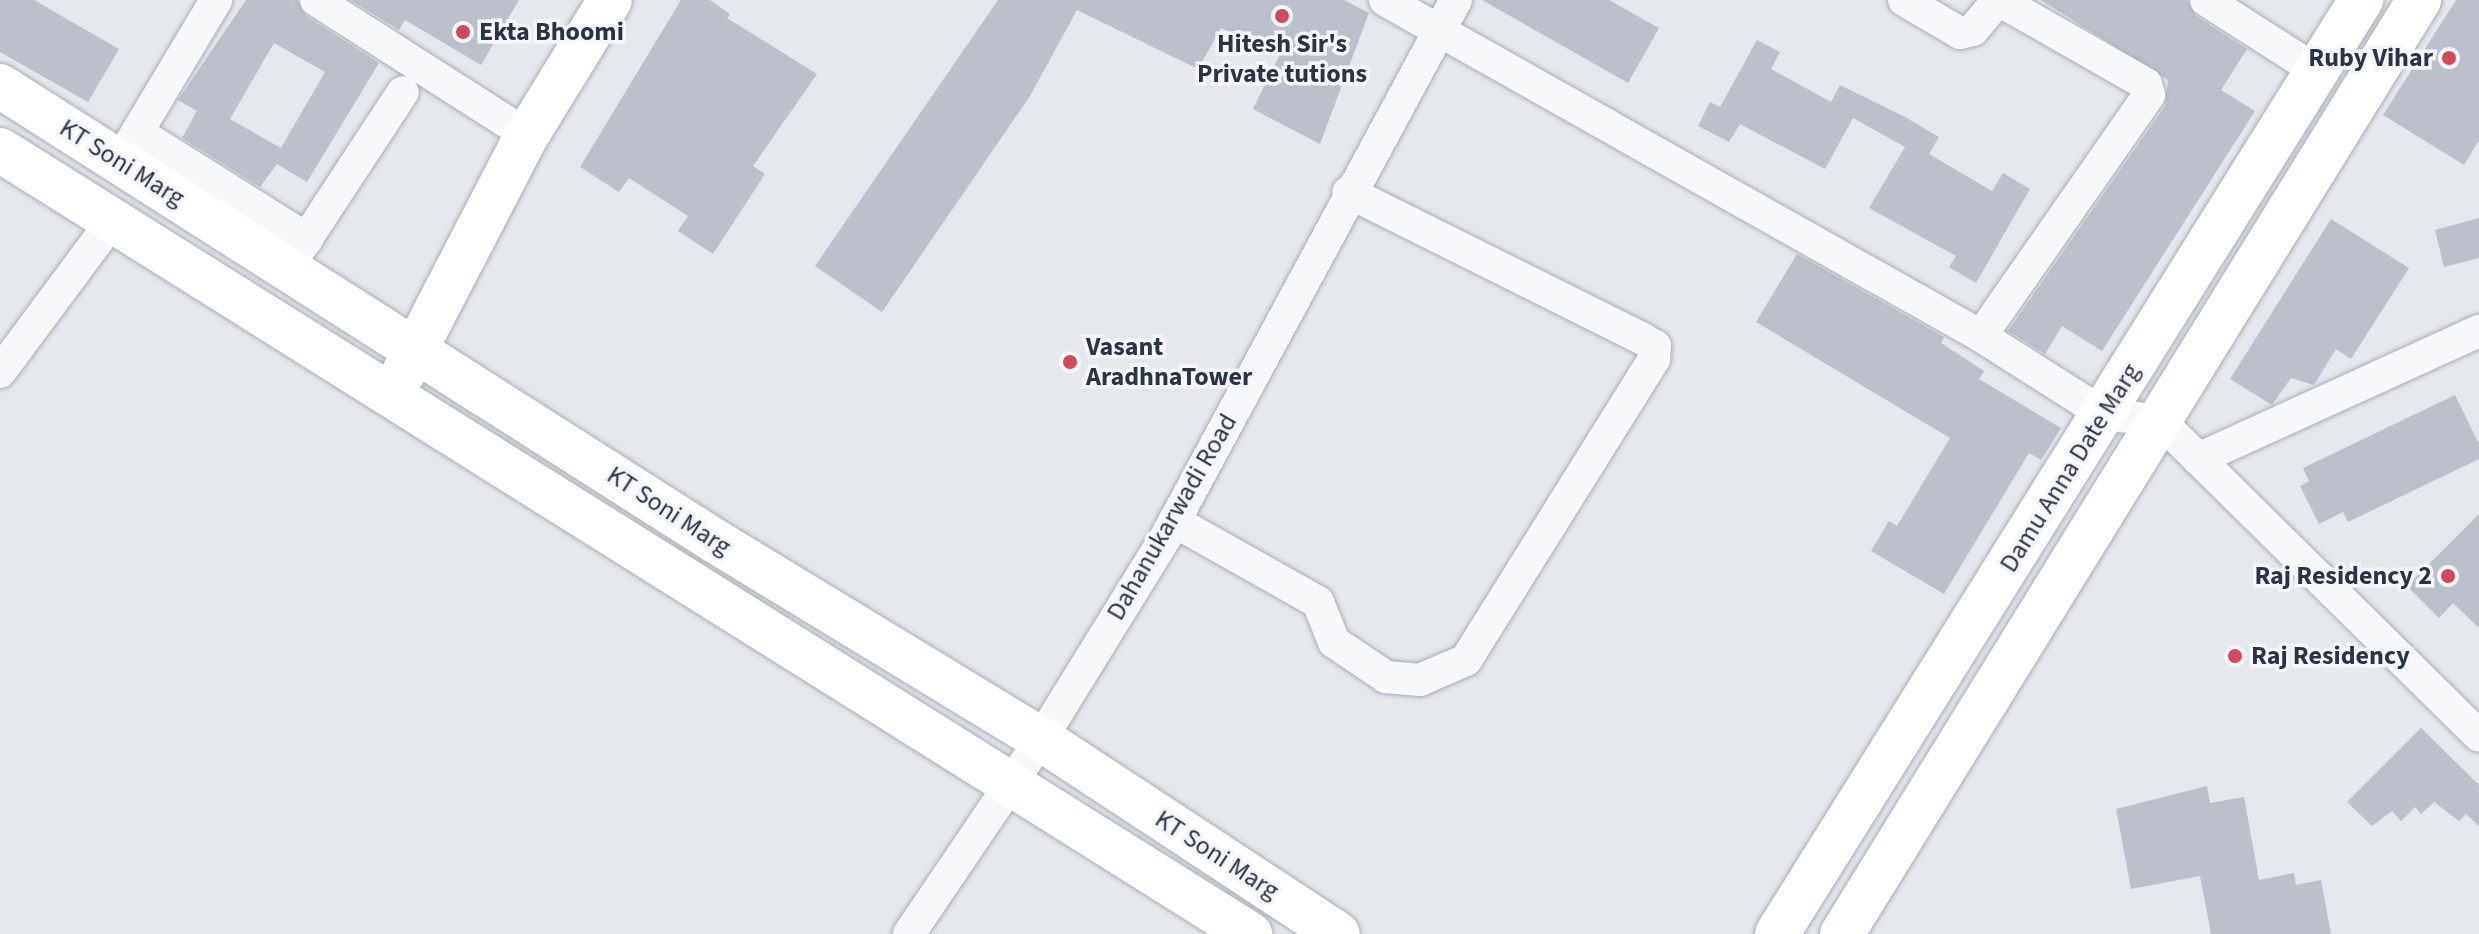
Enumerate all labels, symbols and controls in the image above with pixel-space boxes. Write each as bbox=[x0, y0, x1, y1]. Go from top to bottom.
marker: Hitesh Sir's Private tutions bbox=[1273, 7, 1291, 25]
place label: Ekta Bhoomi bbox=[479, 16, 624, 48]
marker: Ekta Bhoomi bbox=[454, 23, 472, 41]
place label: Hitesh Sir's Private tutions bbox=[1197, 28, 1367, 90]
place label: Ruby Vihar bbox=[2308, 42, 2433, 74]
marker: Ruby Vihar bbox=[2440, 49, 2458, 67]
street label: KT Soni Marg bbox=[54, 112, 190, 214]
place label: Vasant AradhnaTower bbox=[1086, 331, 1252, 392]
marker: Vasant AradhnaTower bbox=[1061, 353, 1079, 371]
street label: Damu Anna Date Marg bbox=[1993, 358, 2147, 578]
street label: Dahanukarwadi Road bbox=[1100, 408, 1244, 626]
street label: KT Soni Marg bbox=[601, 459, 737, 563]
place label: Raj Residency 2 bbox=[2254, 560, 2432, 592]
marker: Raj Residency 2 bbox=[2439, 567, 2457, 585]
place label: Raj Residency bbox=[2251, 640, 2410, 672]
marker: Raj Residency bbox=[2226, 647, 2244, 665]
street label: KT Soni Marg bbox=[1149, 803, 1285, 907]

